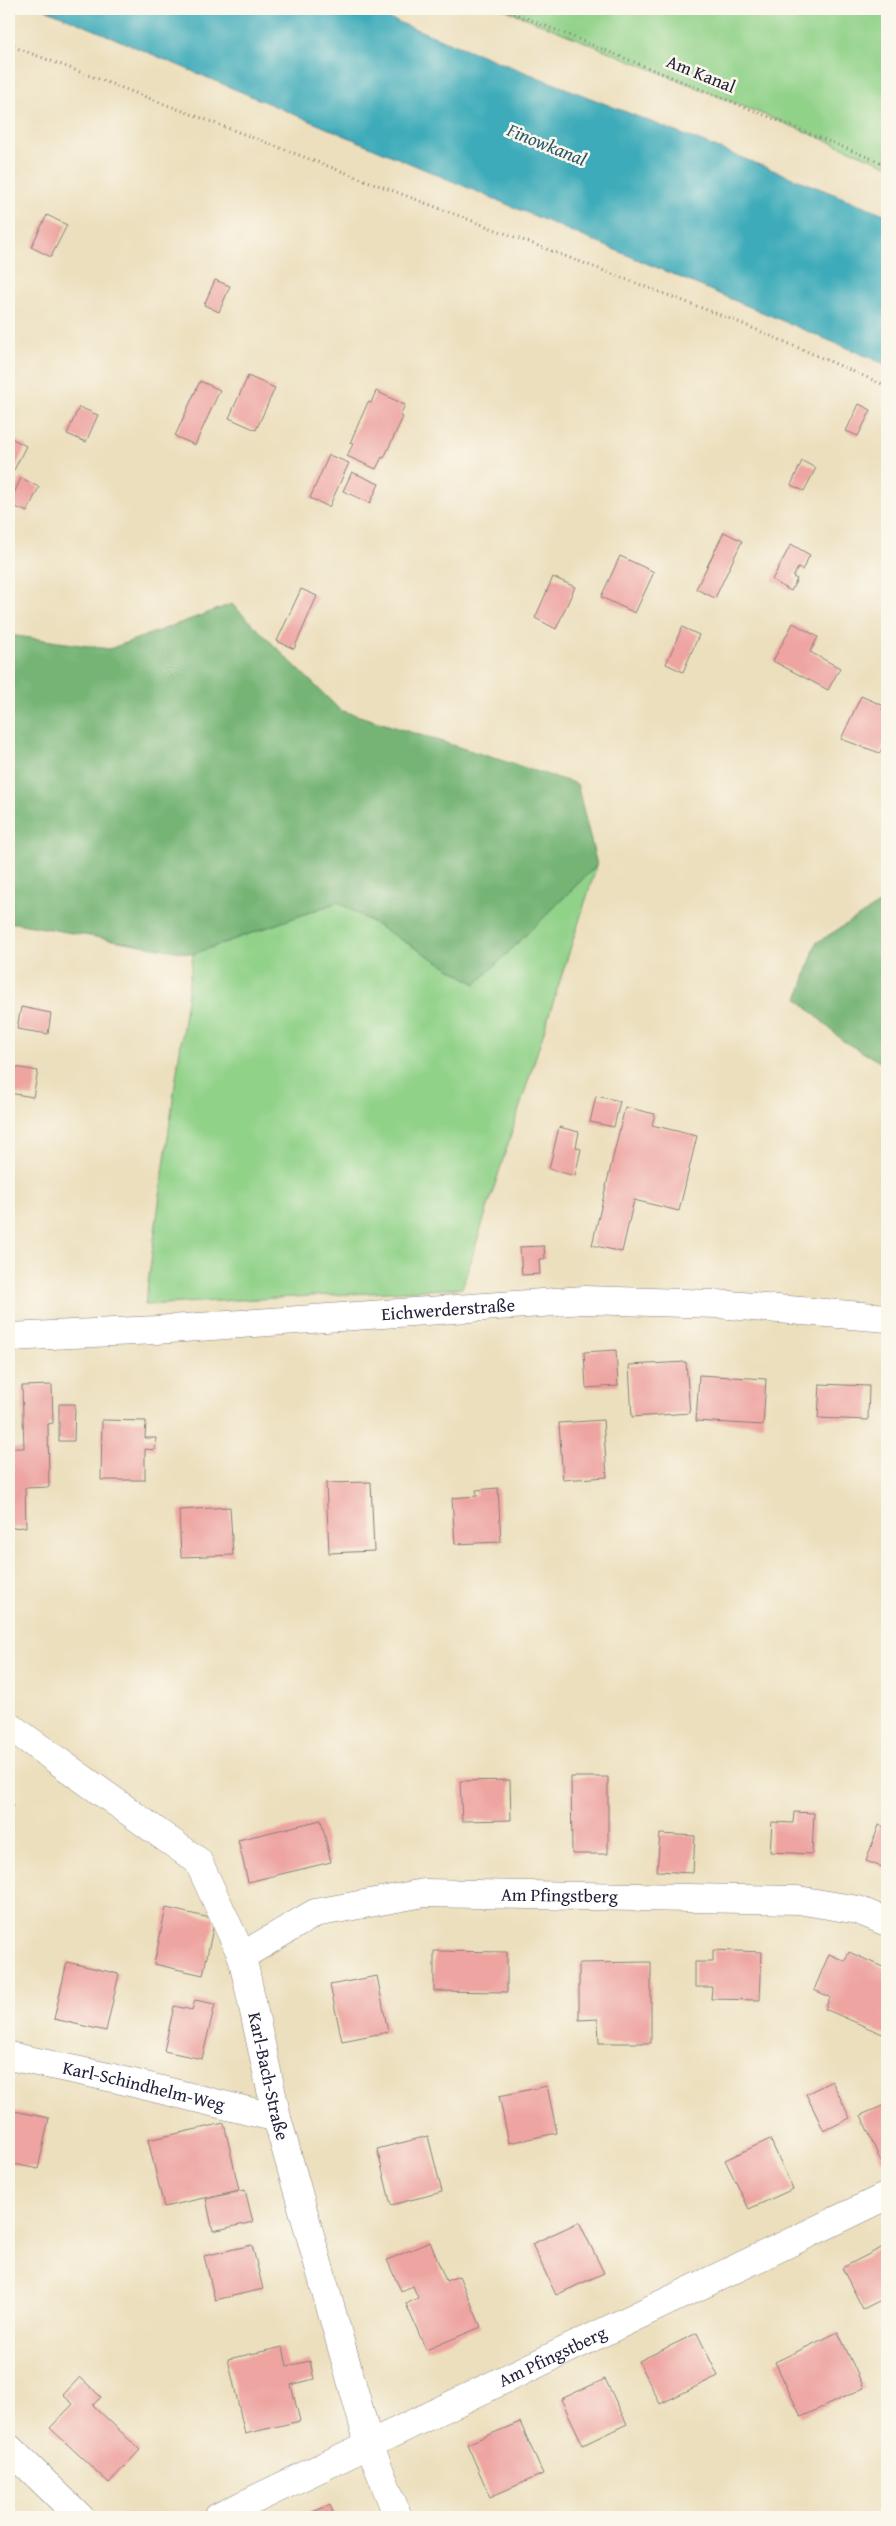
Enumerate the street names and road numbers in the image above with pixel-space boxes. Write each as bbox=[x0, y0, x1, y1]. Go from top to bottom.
street label: Am Kanal bbox=[663, 47, 740, 100]
street label: Eichwerderstraße bbox=[380, 1291, 516, 1327]
street label: Am Pfingstberg bbox=[501, 1880, 618, 1910]
street label: Karl-Bach-Straße bbox=[241, 2010, 297, 2143]
street label: Karl-Schindhelm-Weg bbox=[60, 2054, 228, 2118]
street label: Am Pfingstberg bbox=[494, 2319, 611, 2394]

